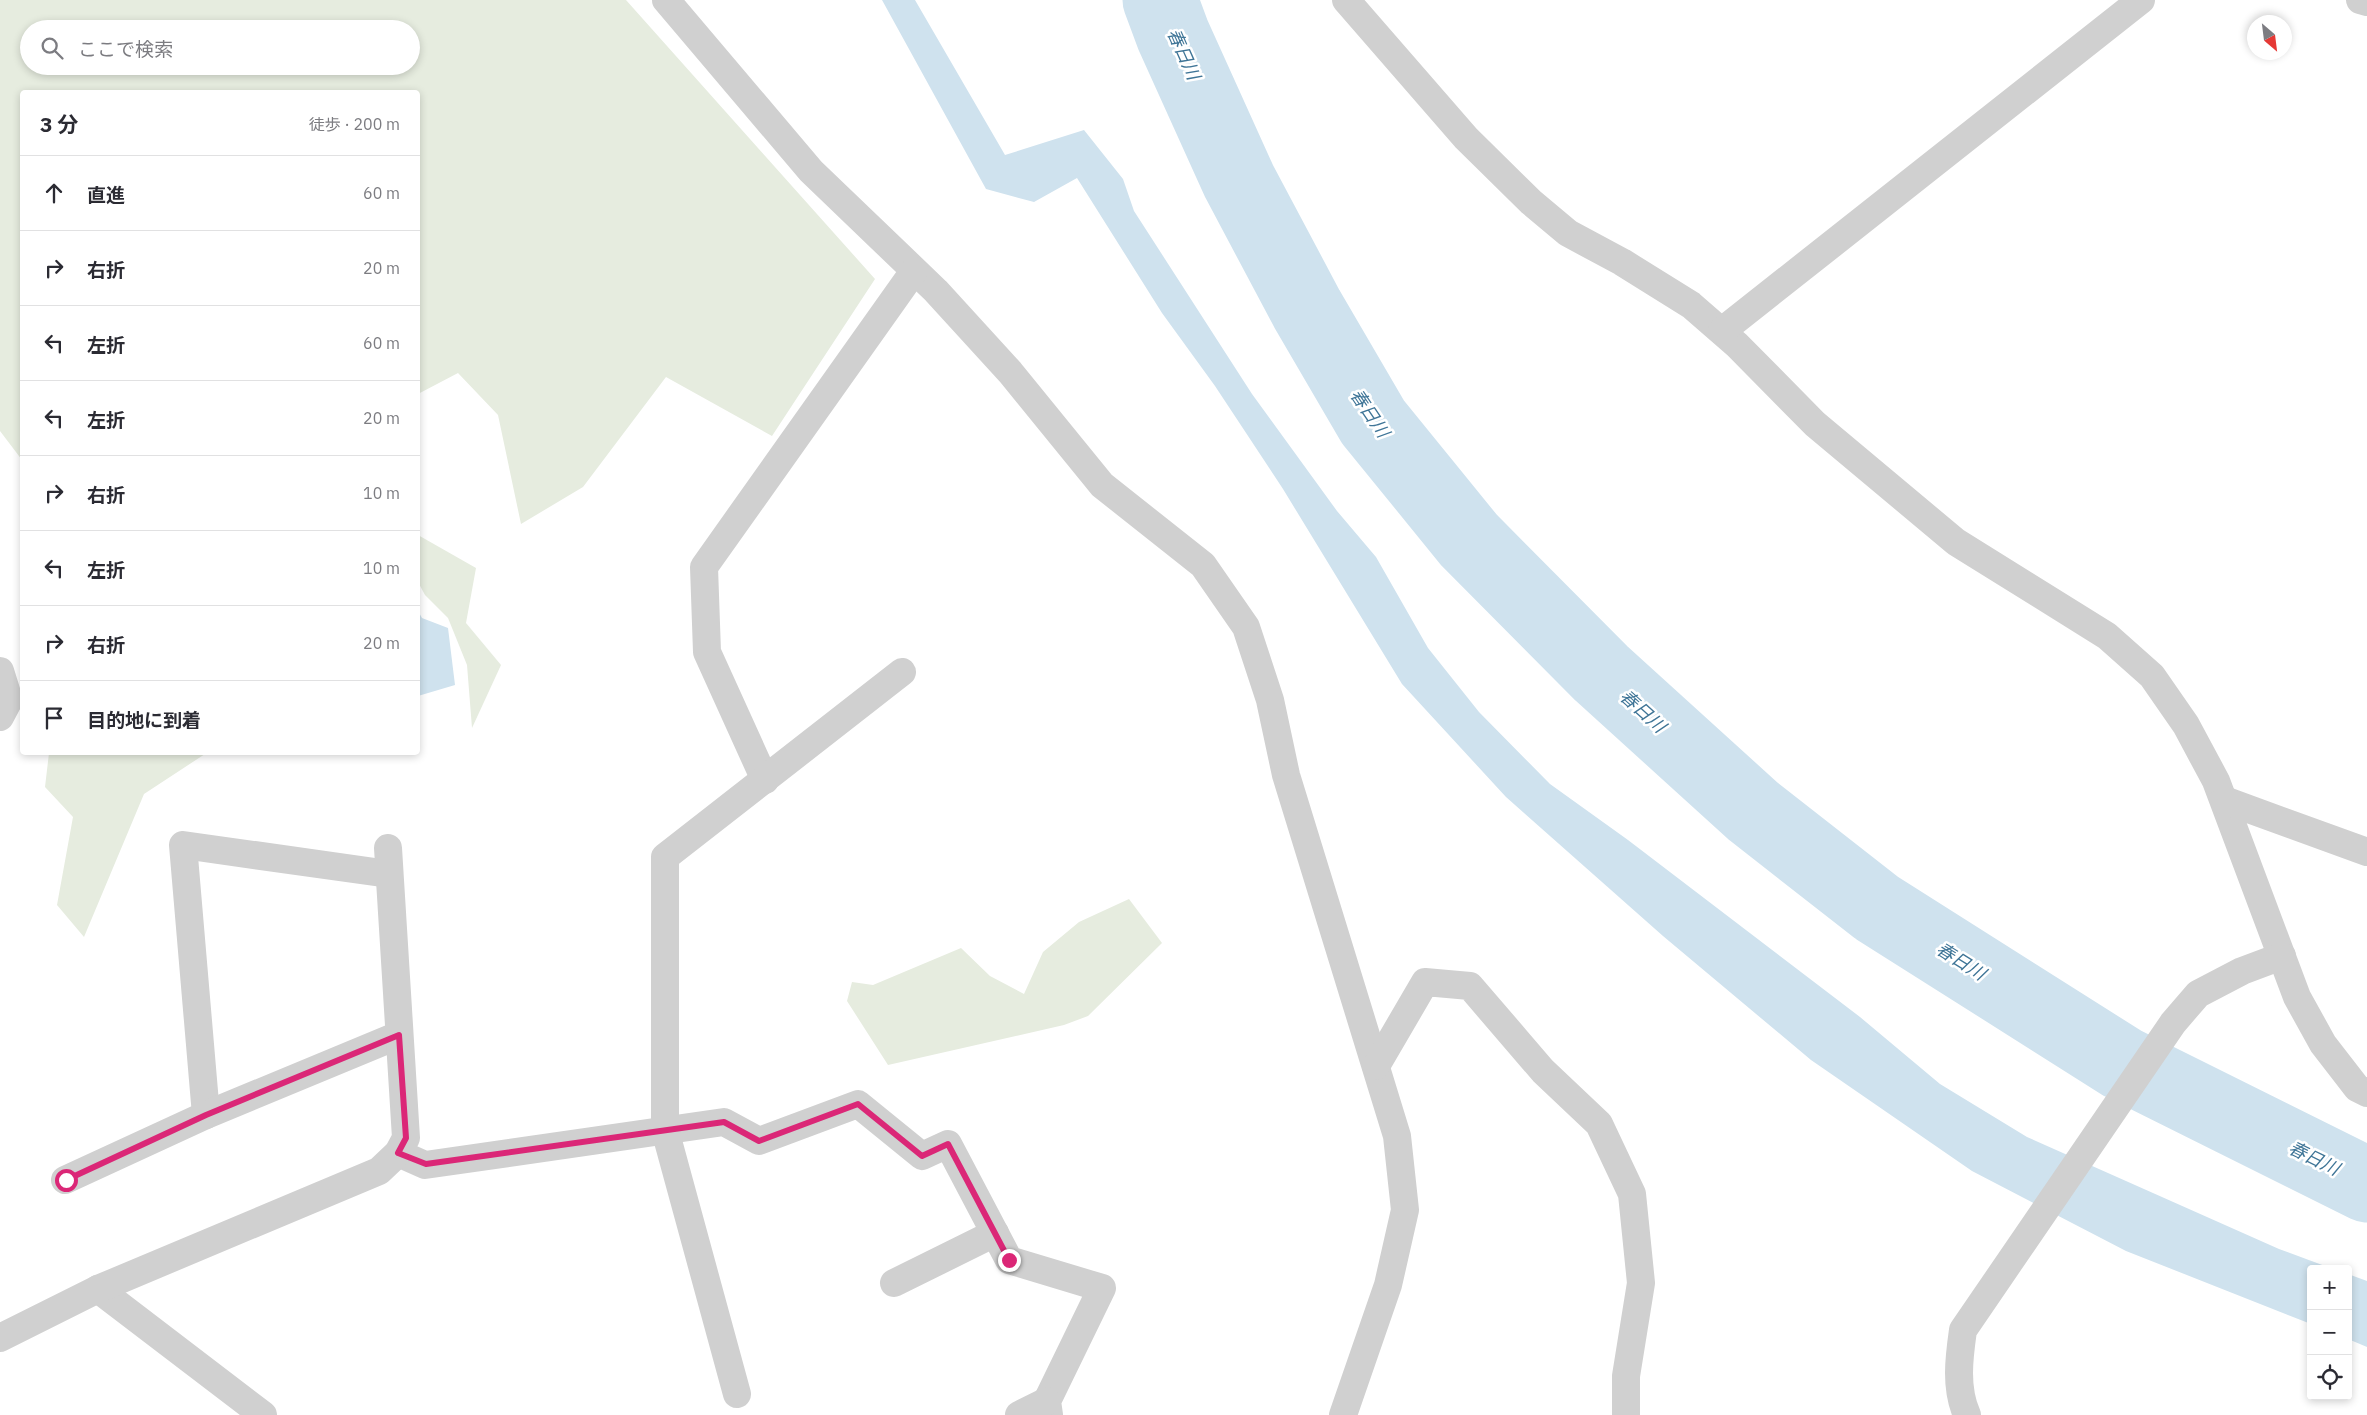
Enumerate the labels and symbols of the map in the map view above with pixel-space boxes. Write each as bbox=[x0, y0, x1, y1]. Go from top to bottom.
north arrow bbox=[2247, 15, 2292, 60]
water label: 春日川 bbox=[1163, 25, 1206, 85]
water label: 春日川 bbox=[1345, 384, 1396, 443]
water label: 春日川 bbox=[1615, 684, 1672, 739]
water label: 春日川 bbox=[1932, 937, 1992, 986]
water label: 春日川 bbox=[2285, 1136, 2345, 1181]
route start bbox=[55, 1169, 78, 1192]
route end bbox=[998, 1249, 1021, 1272]

